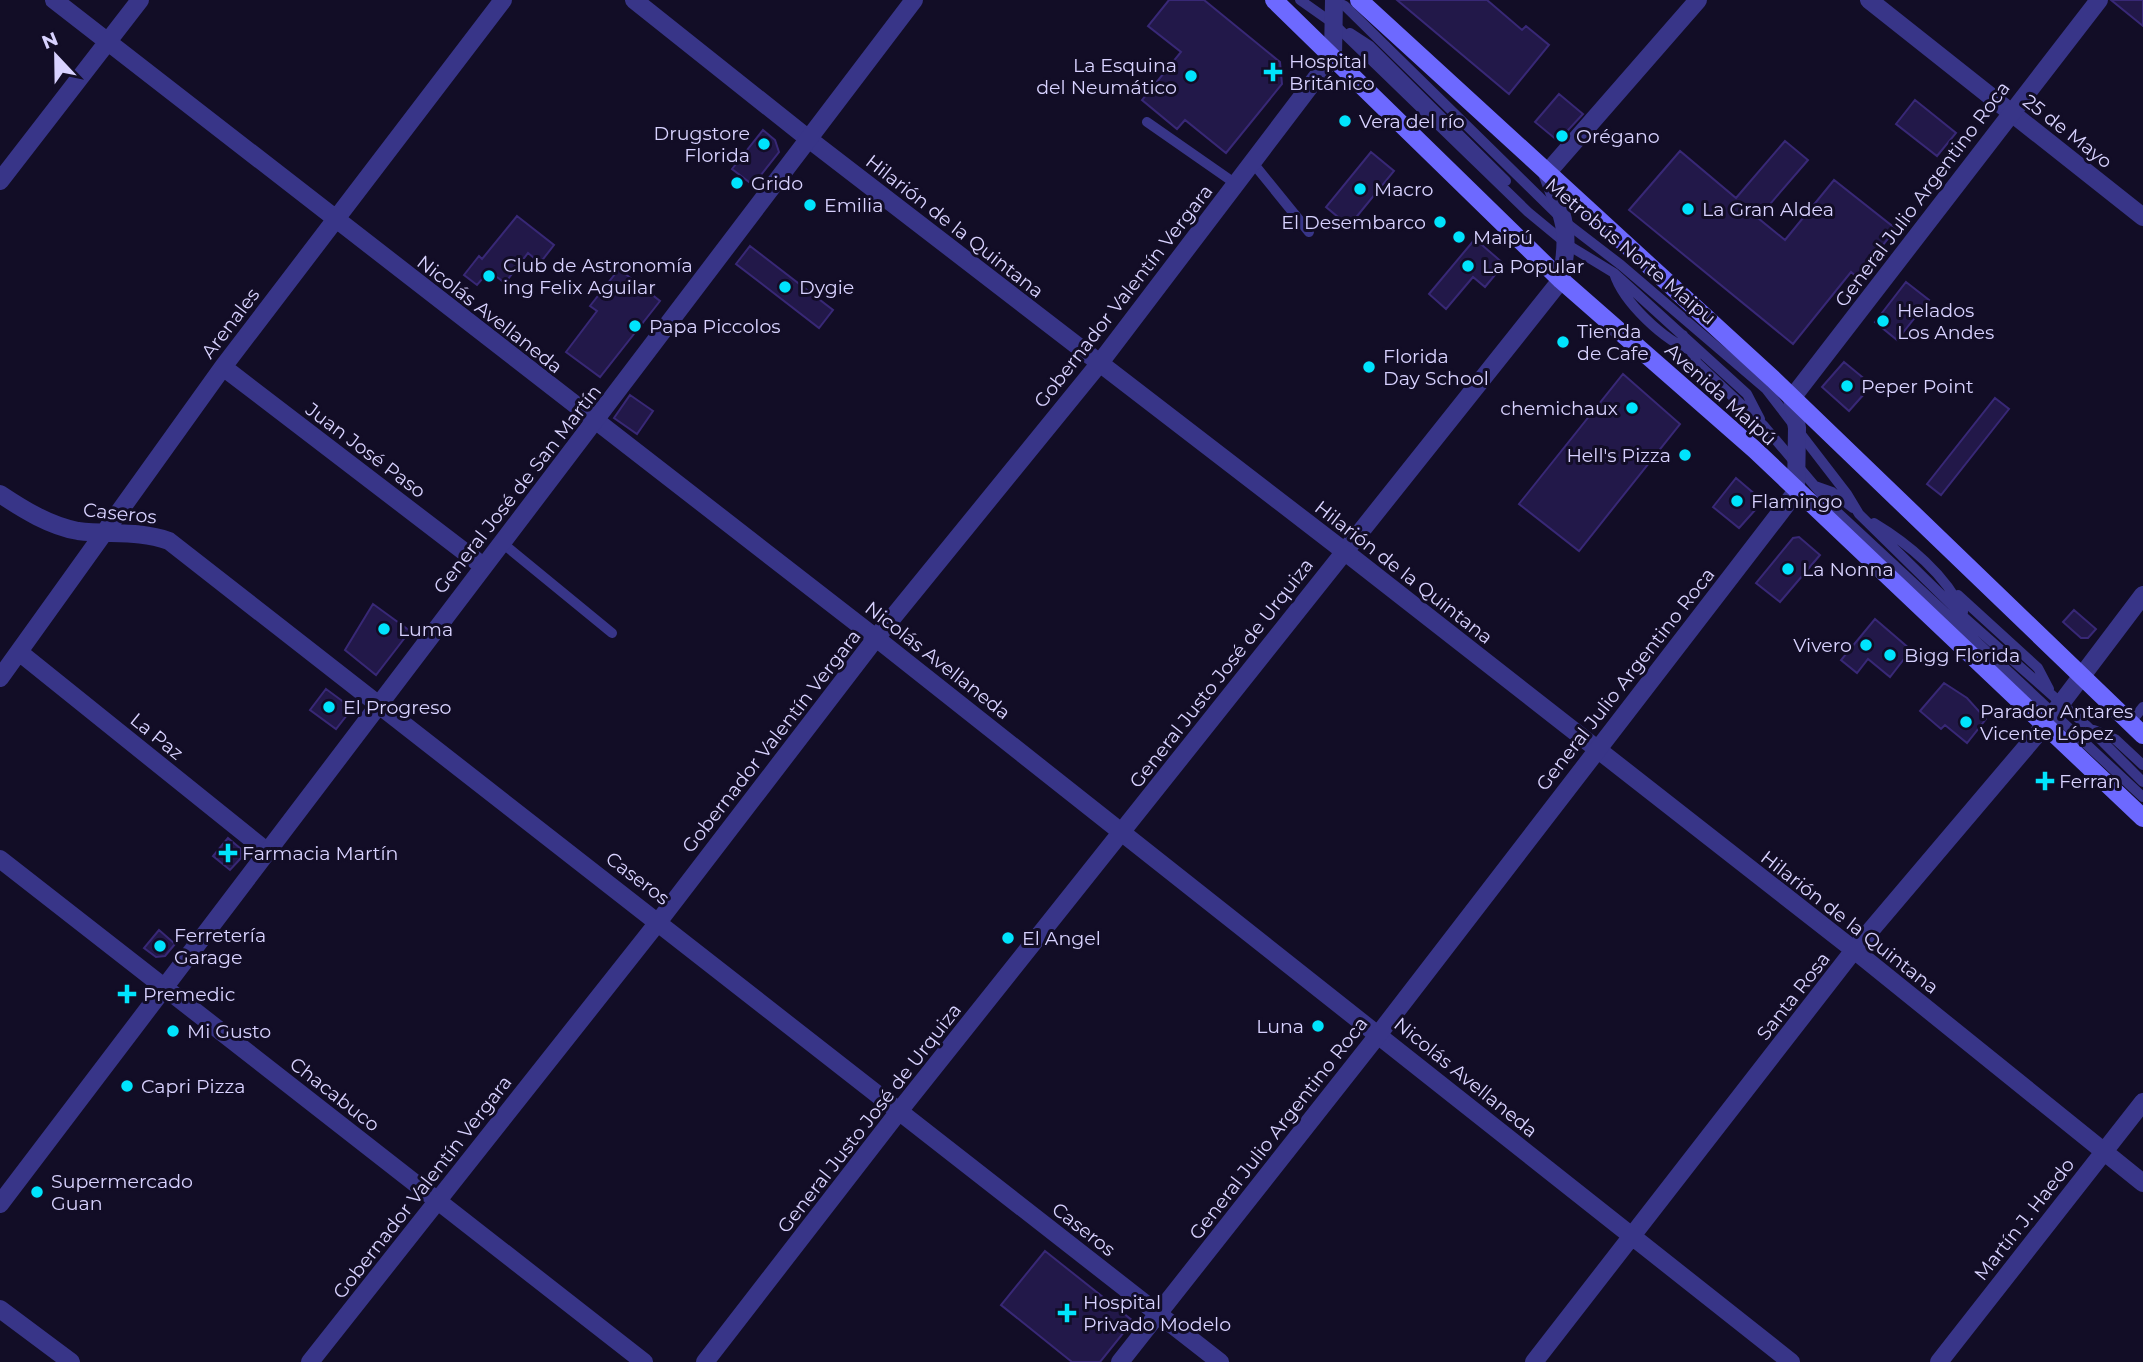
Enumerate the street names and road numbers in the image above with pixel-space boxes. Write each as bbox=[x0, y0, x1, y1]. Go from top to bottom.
street label: General Julio Argentino Roca bbox=[1830, 77, 2015, 312]
street label: 25 de Mayo bbox=[2019, 89, 2117, 173]
street label: Hilarión de la Quintana bbox=[861, 150, 1048, 303]
street label: Metrobús Norte Maipu bbox=[1541, 173, 1721, 330]
street label: Gobernador Valentín Vergara bbox=[1029, 180, 1218, 412]
street label: Nicolás Avellaneda bbox=[412, 251, 567, 378]
street label: Arenales bbox=[196, 283, 264, 363]
street label: Avenida Maipú bbox=[1660, 338, 1781, 450]
street label: General José de San Martín bbox=[429, 380, 606, 598]
street label: Juan José Paso bbox=[300, 397, 430, 503]
street label: Hilarión de la Quintana bbox=[1310, 496, 1497, 649]
street label: Caseros bbox=[82, 498, 158, 529]
street label: General Justo José de Urquiza bbox=[1125, 554, 1318, 793]
street label: General Julio Argentino Roca bbox=[1531, 563, 1720, 795]
street label: Nicolás Avellaneda bbox=[860, 597, 1015, 724]
street label: Gobernador Valentín Vergara bbox=[677, 625, 866, 857]
street label: La Paz bbox=[125, 708, 188, 765]
street label: Hilarión de la Quintana bbox=[1756, 846, 1943, 999]
street label: Caseros bbox=[601, 847, 674, 910]
street label: Santa Rosa bbox=[1752, 948, 1835, 1045]
street label: General Justo José de Urquiza bbox=[773, 999, 966, 1238]
street label: General Julio Argentino Roca bbox=[1184, 1012, 1373, 1244]
street label: Nicolás Avellaneda bbox=[1389, 1012, 1542, 1142]
street label: Chacabuco bbox=[285, 1052, 384, 1137]
street label: Gobernador Valentín Vergara bbox=[328, 1071, 517, 1303]
street label: Martín J. Haedo bbox=[1969, 1153, 2079, 1285]
street label: Caseros bbox=[1048, 1198, 1120, 1261]

